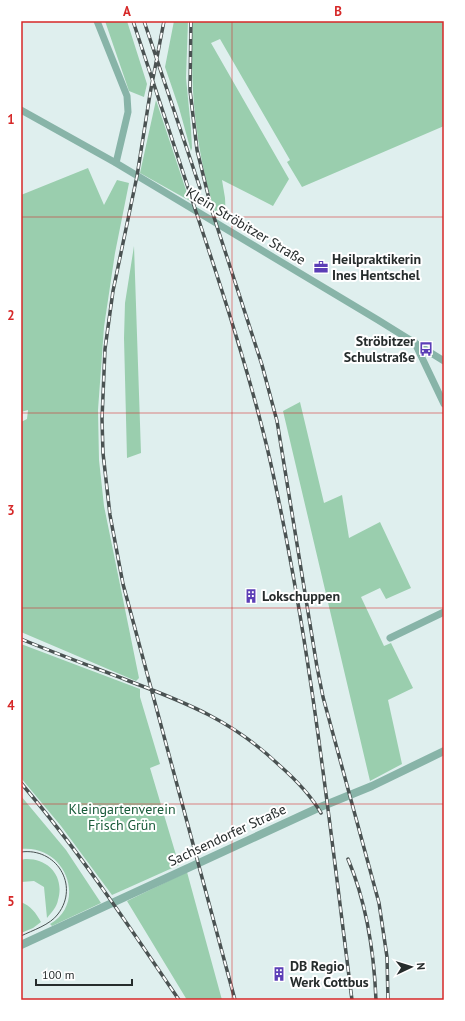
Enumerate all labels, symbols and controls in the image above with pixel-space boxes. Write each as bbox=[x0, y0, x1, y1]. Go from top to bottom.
text: A bbox=[123, 3, 131, 20]
text: B bbox=[334, 3, 342, 20]
text: 1 bbox=[7, 111, 15, 128]
street label: Klein Ströbitzer Straße bbox=[183, 183, 309, 269]
place label: Heilpraktikerin Ines Hentschel bbox=[332, 250, 421, 284]
office icon: Heilpraktikerin Ines Hentschel bbox=[313, 259, 329, 275]
text: 2 bbox=[7, 307, 15, 324]
place label: Ströbitzer Schulstraße bbox=[344, 332, 415, 366]
bus stop icon: Ströbitzer Schulstraße bbox=[418, 341, 434, 357]
text: 3 bbox=[7, 502, 15, 519]
place label: Lokschuppen bbox=[262, 587, 340, 605]
building icon: Lokschuppen bbox=[243, 588, 259, 604]
text: 4 bbox=[7, 697, 15, 714]
park label: Kleingartenverein Frisch Grün bbox=[68, 800, 176, 834]
street label: Sachsendorfer Straße bbox=[165, 800, 289, 870]
text: 5 bbox=[7, 893, 15, 910]
north arrow bbox=[391, 947, 431, 987]
place label: DB Regio Werk Cottbus bbox=[290, 957, 369, 991]
scale bar bbox=[36, 961, 132, 987]
text: N bbox=[414, 962, 428, 970]
building icon: DB Regio Werk Cottbus bbox=[271, 966, 287, 982]
text: 100 m bbox=[42, 967, 75, 982]

